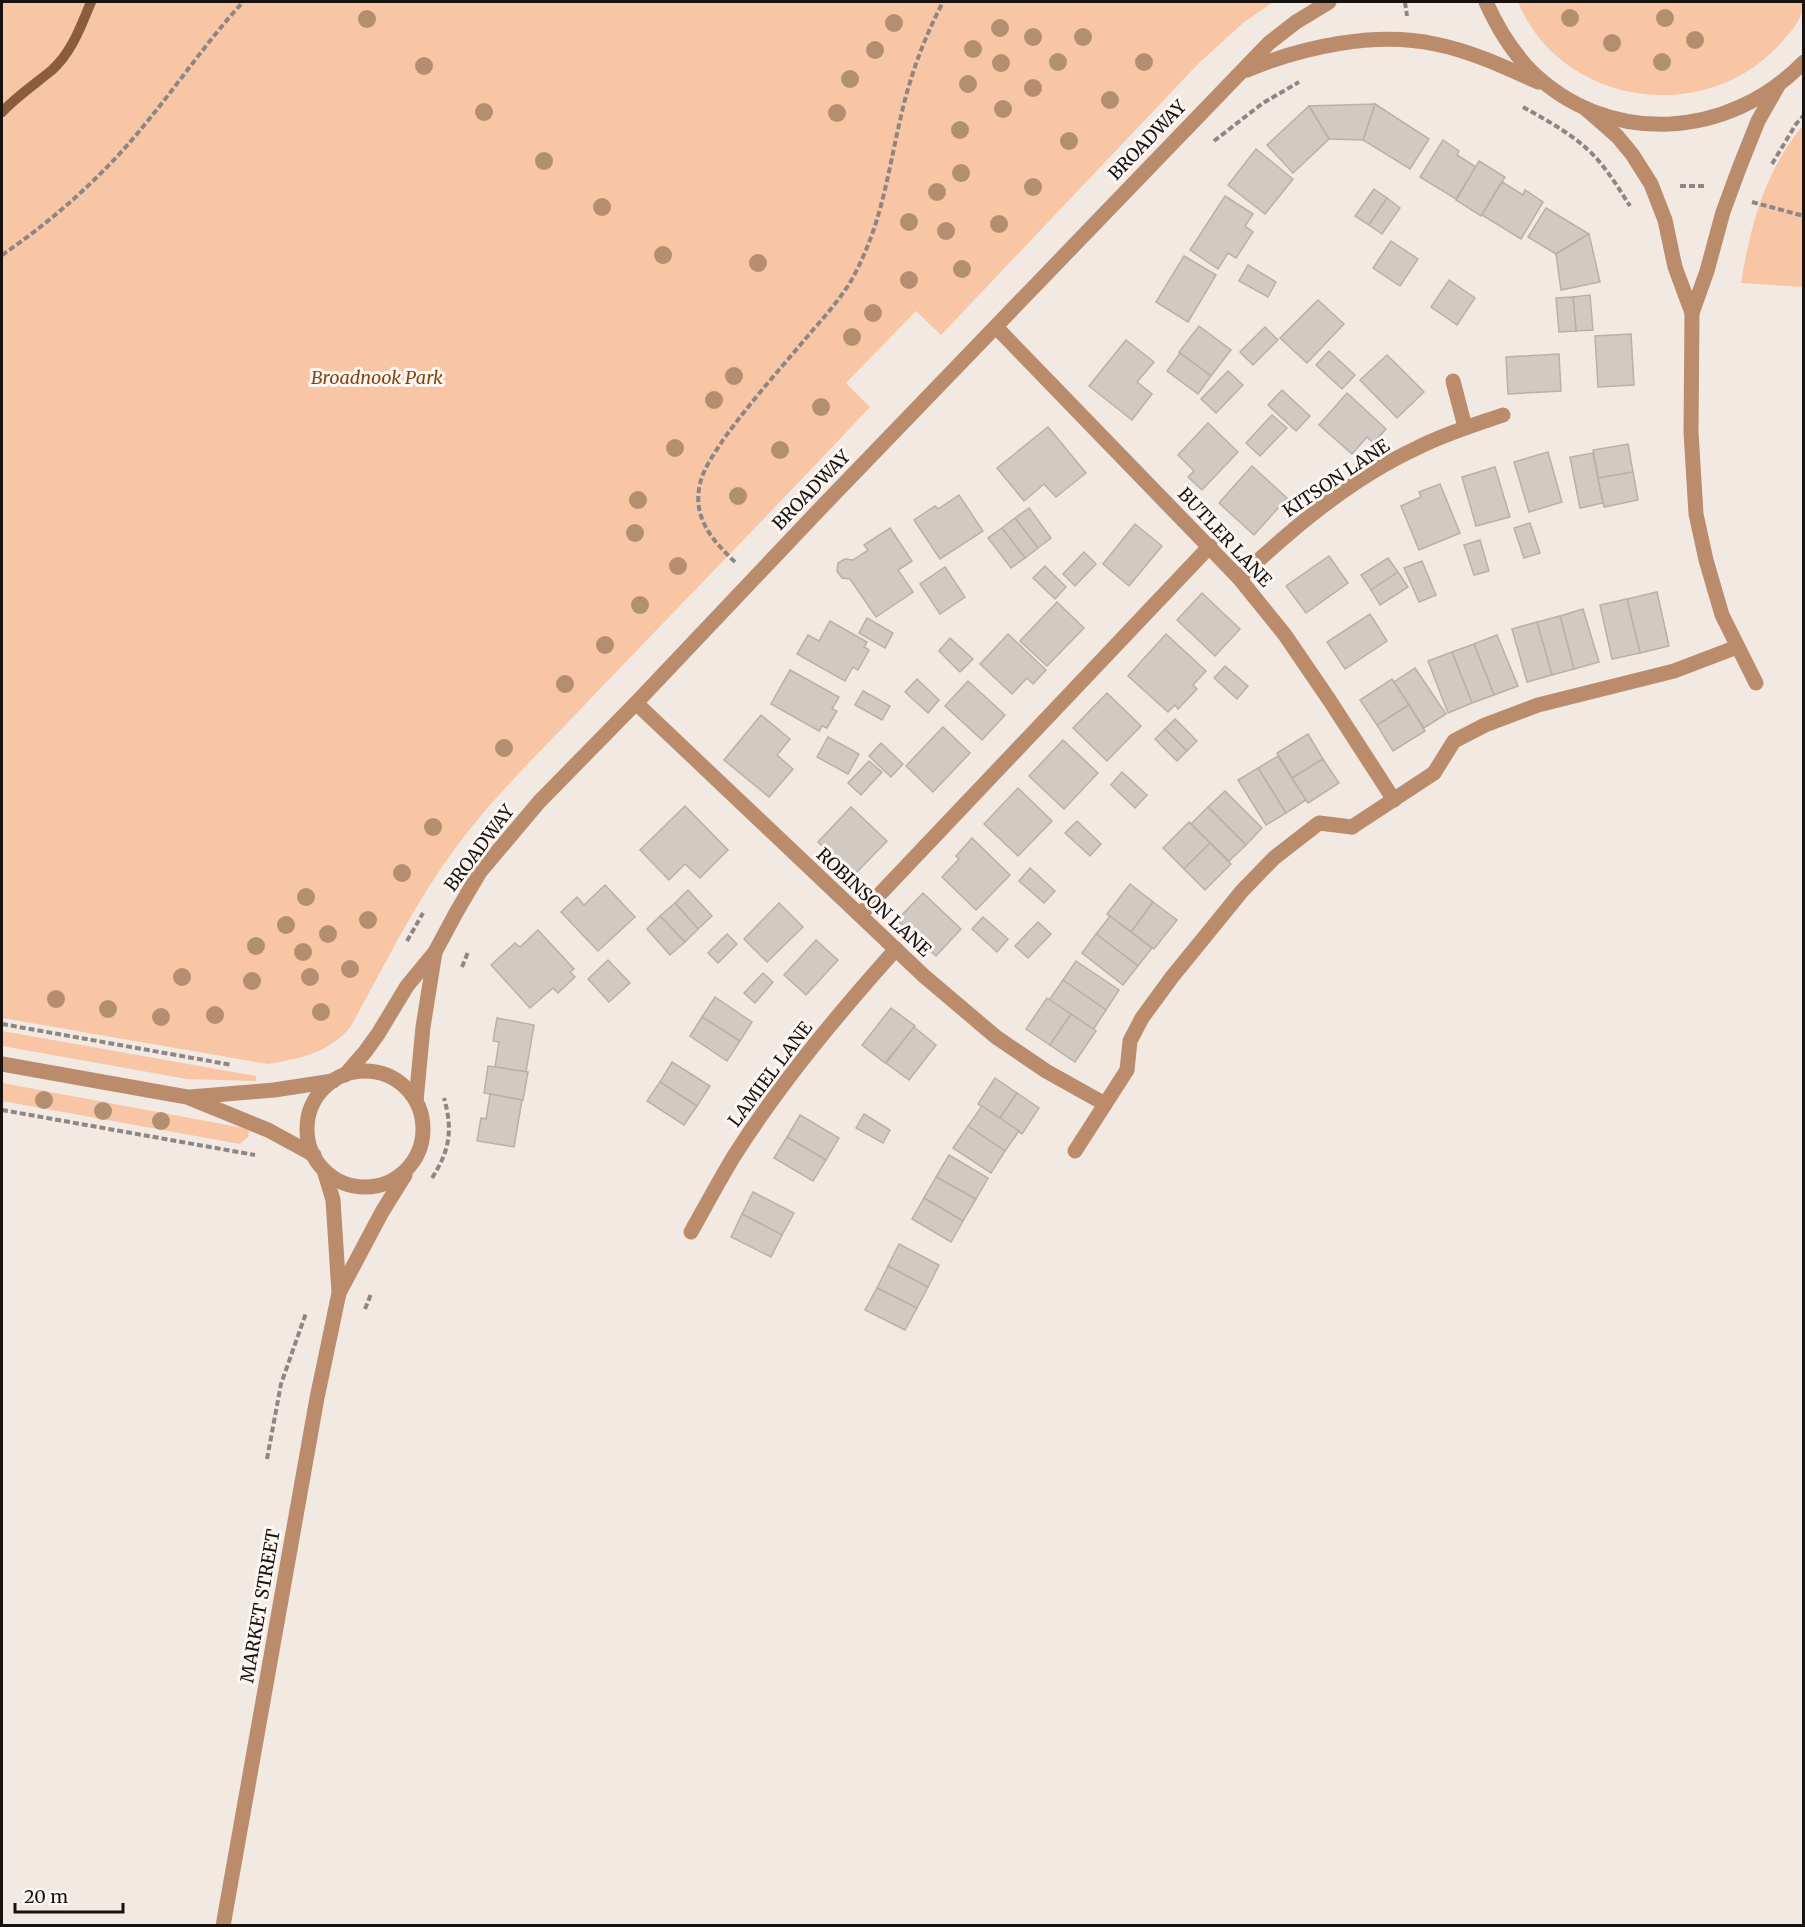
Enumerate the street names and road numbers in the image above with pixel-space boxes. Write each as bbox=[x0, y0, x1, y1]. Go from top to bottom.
street label: BROADWAY bbox=[1103, 95, 1191, 185]
street label: KITSON LANE bbox=[1278, 434, 1394, 522]
street label: BROADWAY bbox=[767, 445, 855, 535]
street label: BUTLER LANE bbox=[1173, 483, 1277, 592]
street label: BROADWAY bbox=[439, 800, 519, 896]
street label: ROBINSON LANE bbox=[812, 843, 937, 961]
street label: LAMIEL LANE bbox=[723, 1016, 817, 1131]
street label: MARKET STREET bbox=[235, 1527, 285, 1685]

